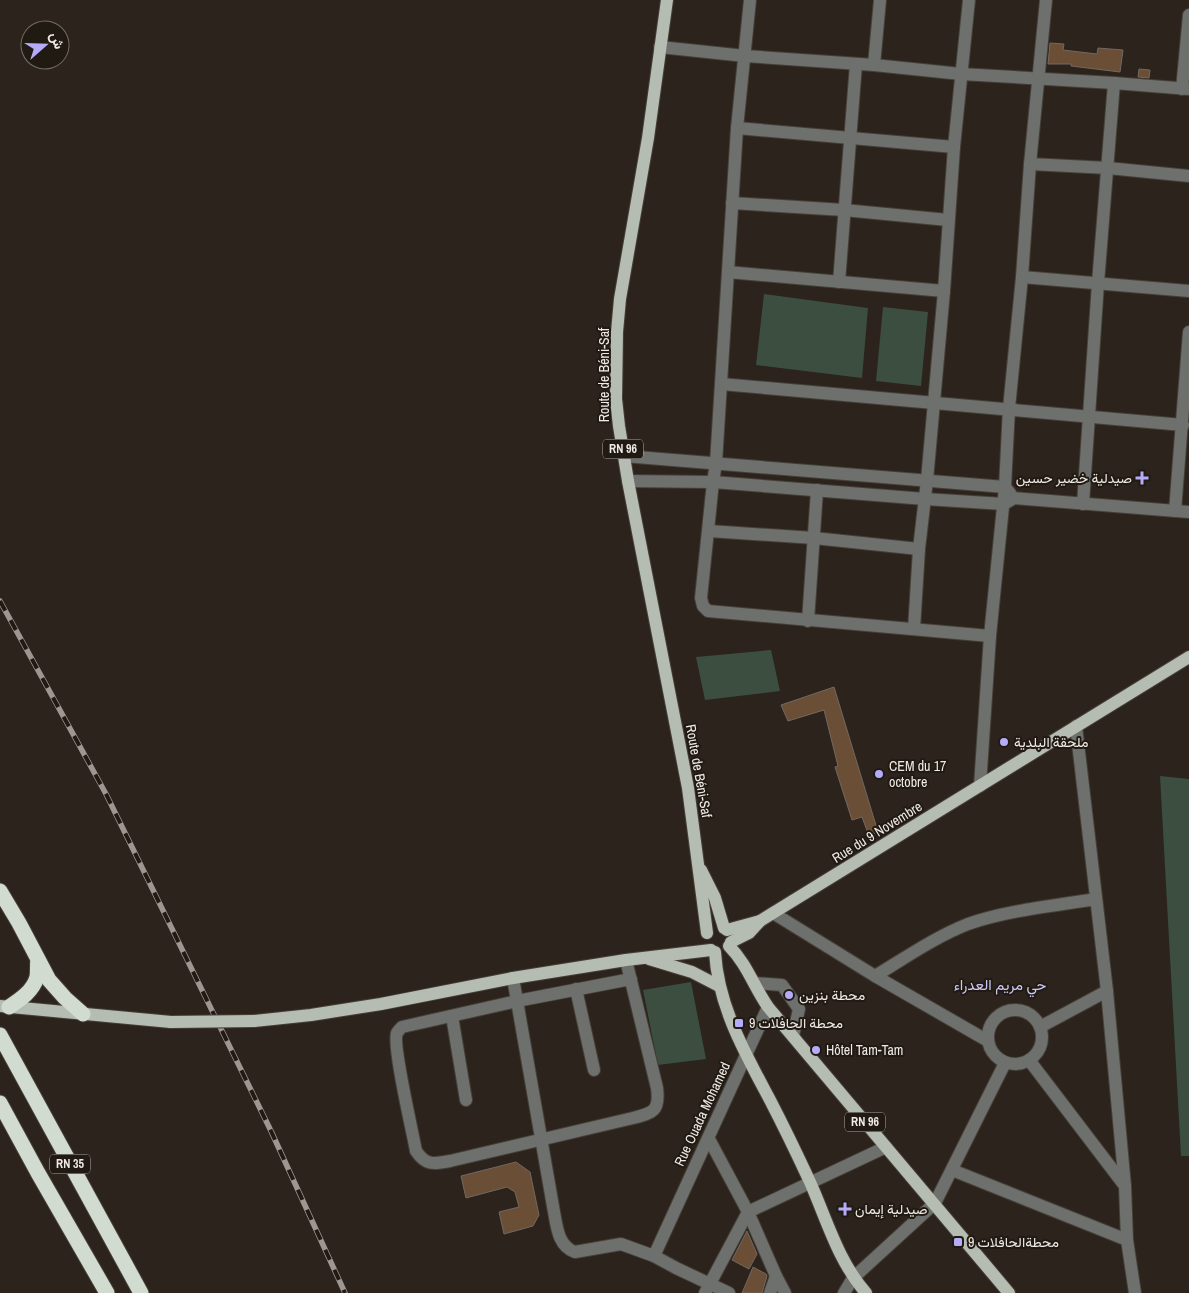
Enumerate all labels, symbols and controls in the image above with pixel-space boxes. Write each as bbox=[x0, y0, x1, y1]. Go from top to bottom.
north arrow bbox=[20, 20, 70, 70]
text: ش bbox=[46, 30, 69, 52]
street label: Route de Béni-Saf bbox=[595, 327, 613, 422]
road number: RN 96 bbox=[603, 439, 643, 458]
place label: صيدلية خضير حسين bbox=[1016, 469, 1132, 487]
marker: صيدلية خضير حسين bbox=[1136, 472, 1148, 484]
street label: Route de Béni-Saf bbox=[682, 723, 716, 820]
place label: ملحقة البلدية bbox=[1014, 733, 1089, 751]
marker: ملحقة البلدية bbox=[998, 736, 1010, 748]
place label: CEM du 17 octobre bbox=[889, 757, 946, 791]
marker: CEM du 17 octobre bbox=[873, 768, 885, 780]
street label: Rue du 9 Novembre bbox=[829, 797, 925, 867]
district label: حي مريم العدراء bbox=[954, 974, 1046, 998]
place label: محطة بنزين bbox=[799, 986, 865, 1004]
marker: محطة بنزين bbox=[783, 989, 795, 1001]
place label: محطة الحافلات 9 bbox=[749, 1014, 843, 1032]
marker: محطة الحافلات 9 bbox=[733, 1017, 745, 1029]
place label: Hôtel Tam-Tam bbox=[826, 1041, 903, 1059]
marker: Hôtel Tam-Tam bbox=[810, 1044, 822, 1056]
street label: Rue Ouada Mohamed bbox=[670, 1059, 734, 1169]
road number: RN 96 bbox=[845, 1112, 885, 1132]
road number: RN 35 bbox=[50, 1154, 90, 1174]
place label: صيدلية إيمان bbox=[855, 1200, 928, 1219]
marker: صيدلية إيمان bbox=[839, 1203, 851, 1215]
place label: محطةالحافلات 9 bbox=[968, 1233, 1059, 1251]
marker: محطةالحافلات 9 bbox=[952, 1236, 964, 1248]

